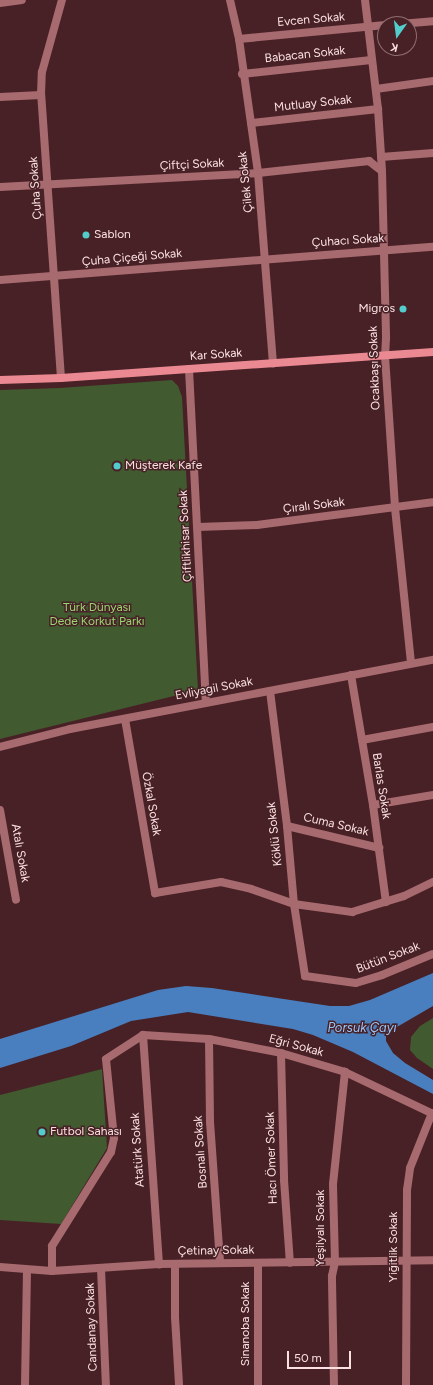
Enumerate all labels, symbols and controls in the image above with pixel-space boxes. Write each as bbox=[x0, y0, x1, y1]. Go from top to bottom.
street label: Evcen Sokak bbox=[277, 10, 345, 30]
north arrow bbox=[377, 16, 417, 56]
text: K bbox=[389, 40, 399, 54]
street label: Babacan Sokak bbox=[264, 44, 346, 66]
street label: Mutluay Sokak bbox=[273, 93, 353, 115]
street label: Çilek Sokak bbox=[236, 151, 256, 213]
street label: Çuha Sokak bbox=[27, 156, 45, 220]
street label: Çiftçi Sokak bbox=[159, 156, 225, 174]
place label: Sablon bbox=[94, 228, 131, 242]
marker: Sablon bbox=[81, 230, 91, 240]
street label: Çuhacı Sokak bbox=[311, 231, 385, 251]
street label: Çuha Çiçeği Sokak bbox=[81, 246, 183, 270]
place label: Migros bbox=[358, 302, 395, 316]
marker: Migros bbox=[398, 304, 408, 314]
street label: Ocakbaşı Sokak bbox=[366, 326, 384, 410]
street label: Kar Sokak bbox=[189, 346, 243, 364]
place label: Müşterek Kafe bbox=[125, 459, 202, 473]
marker: Müşterek Kafe bbox=[112, 461, 122, 471]
street label: Çiftlikhisar Sokak bbox=[176, 490, 196, 582]
street label: Çıralı Sokak bbox=[282, 495, 346, 517]
park label: Türk Dünyası Dede Korkut Parkı bbox=[49, 601, 145, 629]
street label: Evliyagil Sokak bbox=[174, 674, 254, 704]
street label: Barlas Sokak bbox=[369, 752, 393, 820]
street label: Özkal Sokak bbox=[138, 771, 164, 837]
street label: Köklü Sokak bbox=[264, 801, 286, 867]
street label: Cuma Sokak bbox=[302, 810, 370, 840]
street label: Atalı Sokak bbox=[8, 823, 32, 883]
street label: Bütün Sokak bbox=[354, 939, 422, 977]
water label: Porsuk Çayı bbox=[327, 1020, 397, 1036]
street label: Eğri Sokak bbox=[267, 1032, 325, 1060]
street label: Atatürk Sokak bbox=[128, 1112, 148, 1188]
street label: Hacı Ömer Sokak bbox=[263, 1112, 281, 1204]
street label: Bosnalı Sokak bbox=[191, 1115, 211, 1189]
place label: Futbol Sahası bbox=[50, 1125, 122, 1139]
marker: Futbol Sahası bbox=[37, 1127, 47, 1137]
street label: Yeşilyalı Sokak bbox=[314, 1190, 328, 1266]
street label: Yiğitlik Sokak bbox=[387, 1212, 401, 1282]
street label: Çetinay Sokak bbox=[178, 1243, 254, 1259]
street label: Candanay Sokak bbox=[83, 1282, 101, 1372]
street label: Sinanoba Sokak bbox=[239, 1282, 253, 1366]
scale bar bbox=[289, 1343, 353, 1369]
text: 50 m bbox=[294, 1351, 322, 1365]

